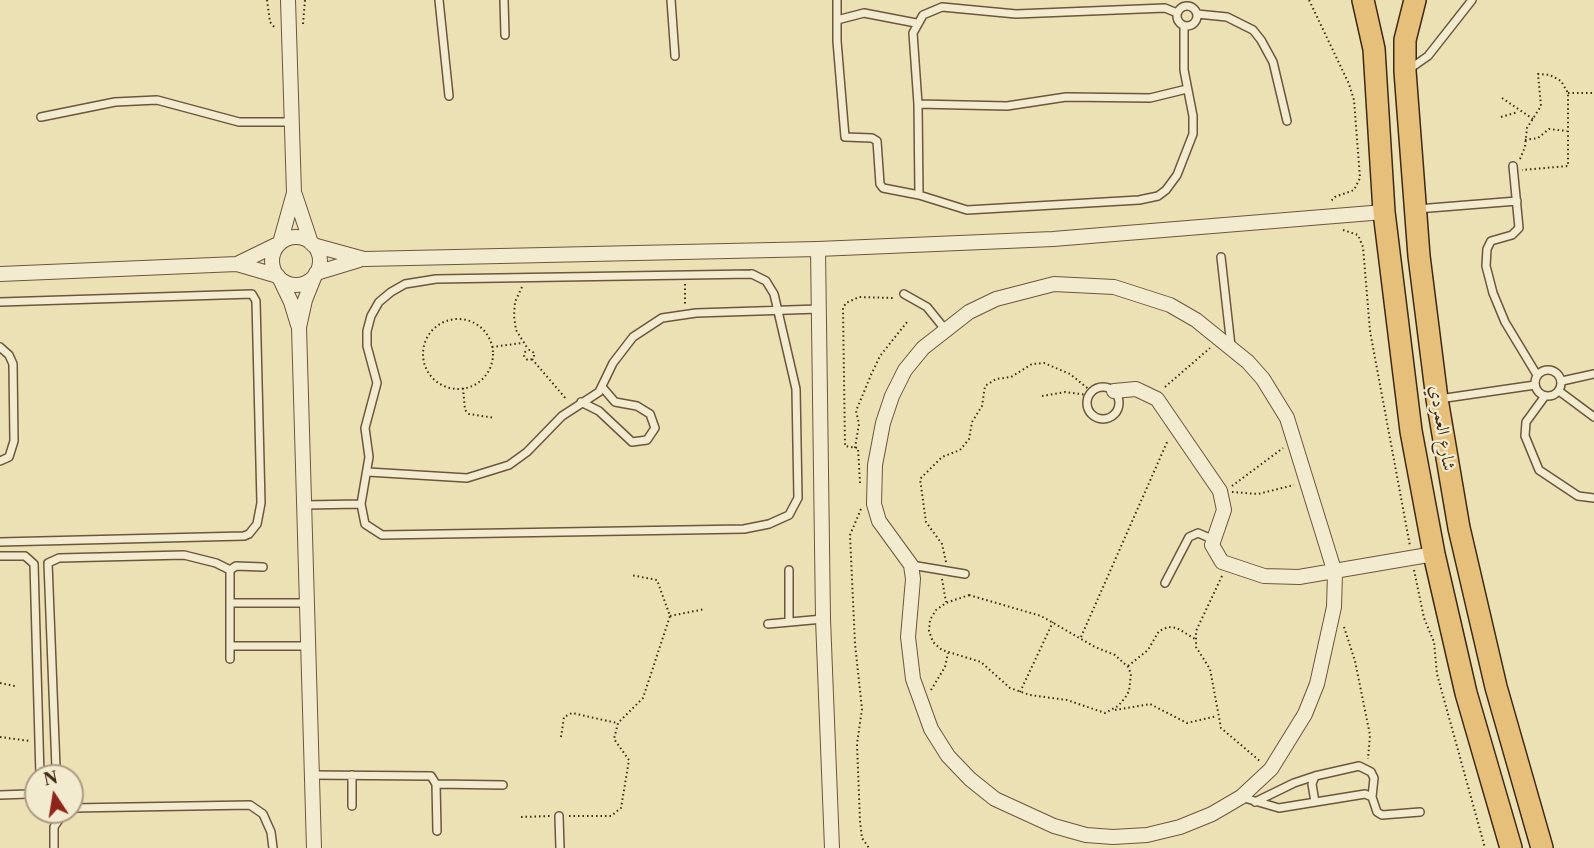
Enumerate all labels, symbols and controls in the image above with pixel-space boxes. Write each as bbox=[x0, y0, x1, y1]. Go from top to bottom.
street label: شارع العمردي bbox=[1425, 384, 1459, 472]
north arrow bbox=[24, 764, 84, 824]
text: N bbox=[42, 767, 60, 790]

